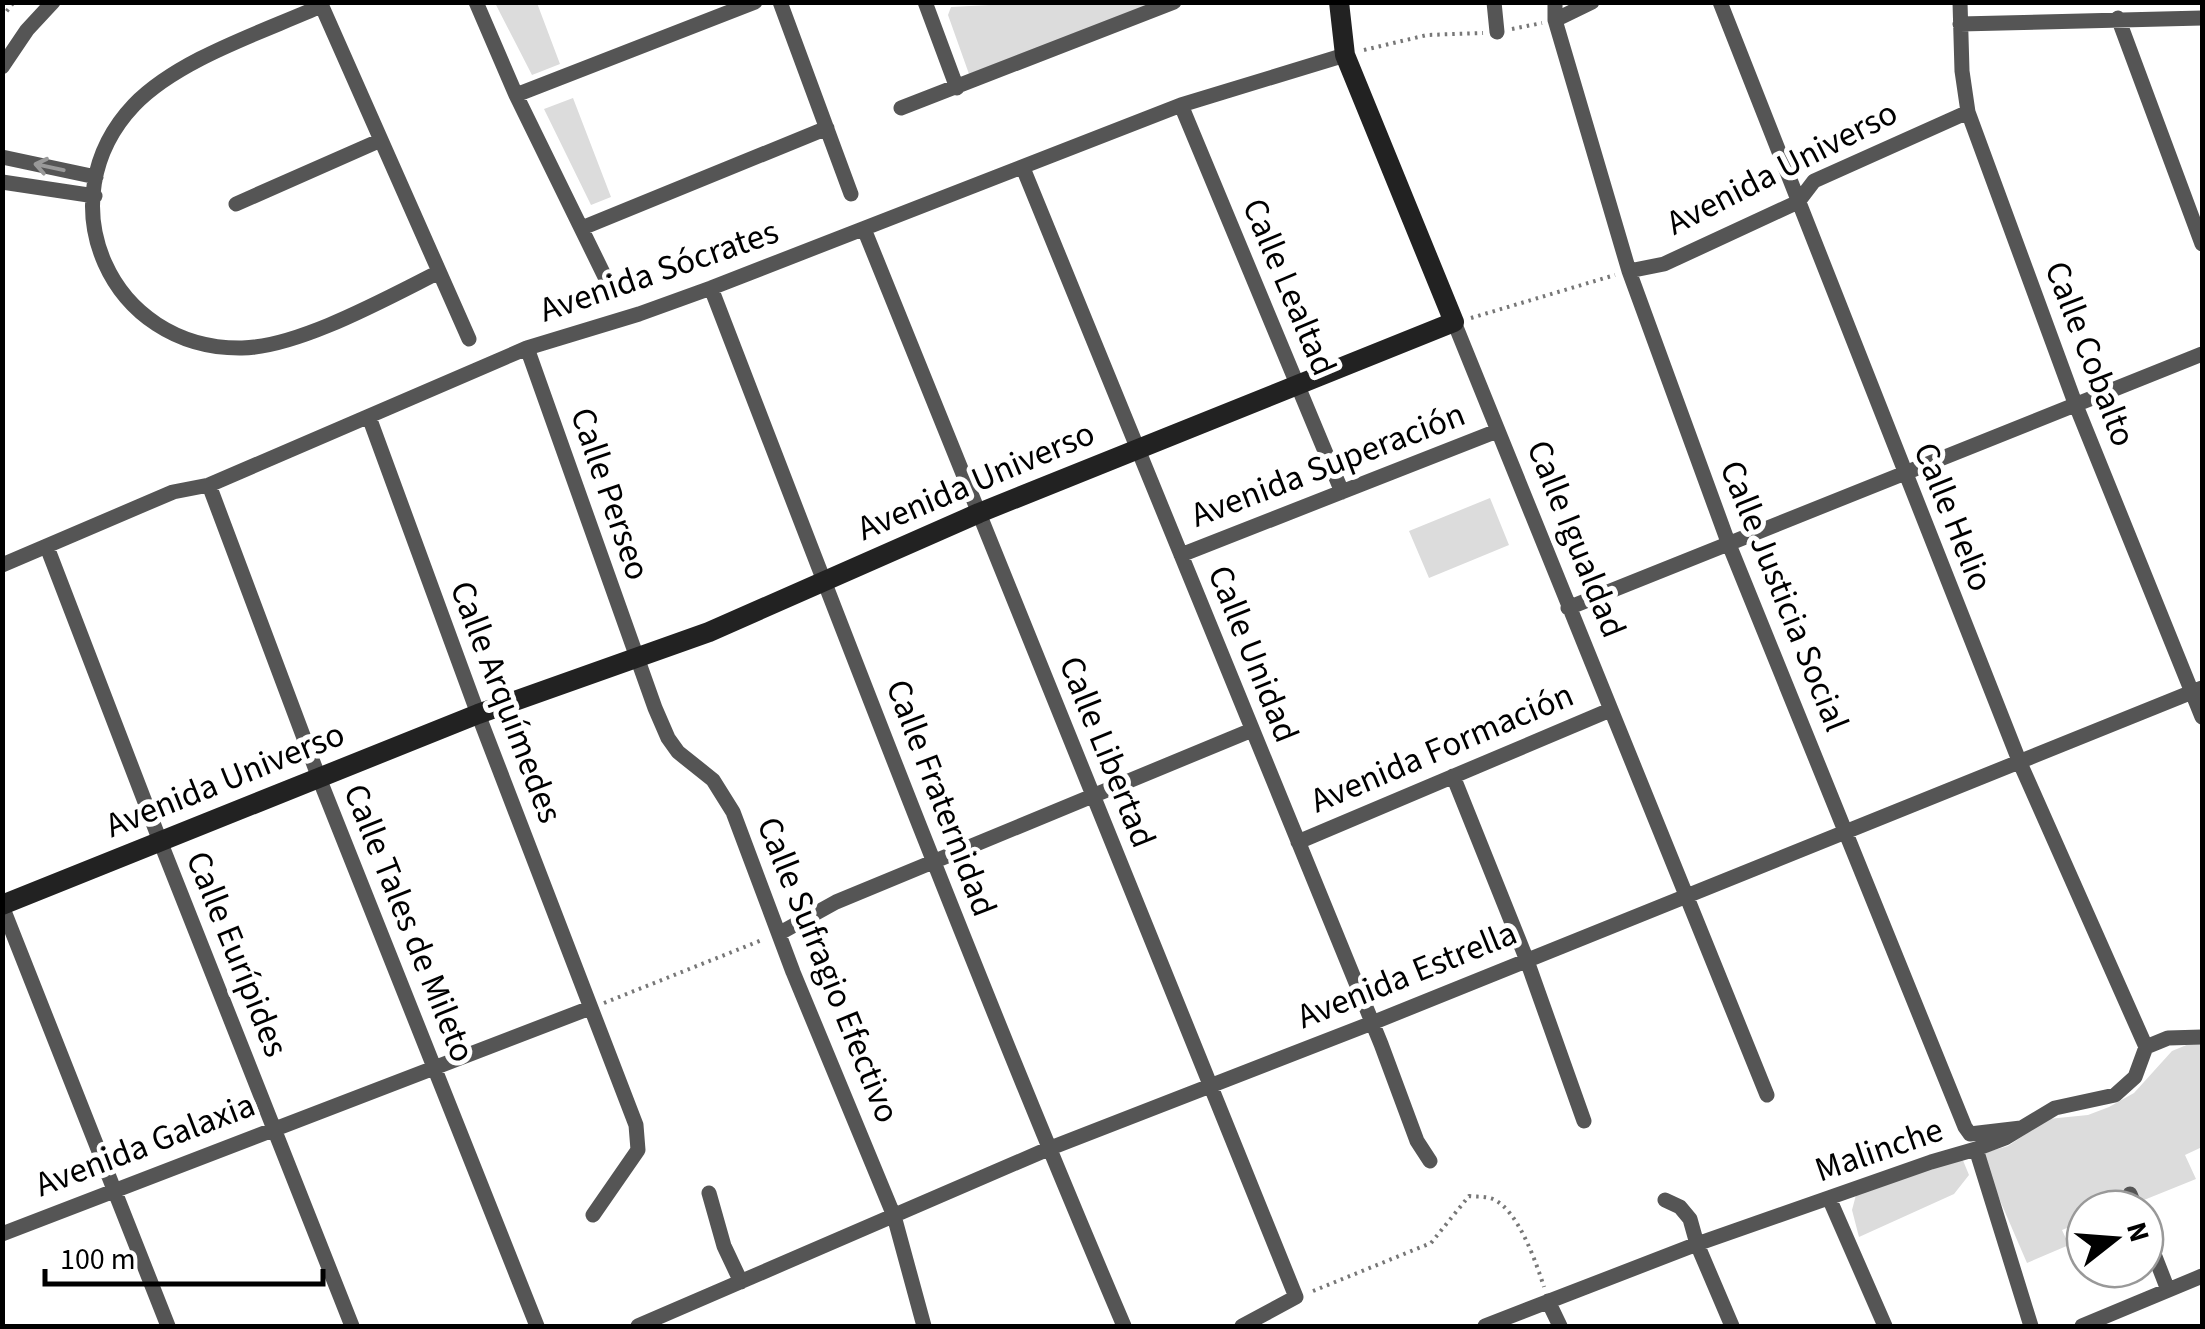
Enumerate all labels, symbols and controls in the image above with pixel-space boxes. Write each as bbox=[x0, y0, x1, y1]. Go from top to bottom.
street label: Avenida Universo bbox=[1658, 88, 1906, 248]
one-way arrow bbox=[34, 157, 66, 176]
street label: Calle Lealtad bbox=[1229, 191, 1349, 383]
street label: Avenida Sócrates bbox=[533, 207, 785, 335]
street label: Calle Cobalto bbox=[2032, 254, 2148, 454]
street label: Avenida Superación bbox=[1184, 390, 1472, 540]
street label: Calle Perseo bbox=[557, 401, 663, 587]
street label: Avenida Universo bbox=[849, 408, 1103, 554]
street label: Calle Igualdad bbox=[1514, 433, 1638, 645]
street label: Calle Helio bbox=[1901, 435, 2005, 599]
street label: Calle Justicia Social bbox=[1707, 453, 1861, 739]
street label: Calle Unidad bbox=[1195, 558, 1311, 750]
street label: Calle Arquímedes bbox=[437, 574, 575, 830]
street label: Calle Libertad bbox=[1046, 649, 1168, 855]
street label: Avenida Formación bbox=[1303, 670, 1581, 826]
street label: Calle Fraternidad bbox=[873, 672, 1009, 924]
street label: Avenida Universo bbox=[98, 709, 352, 851]
street label: Calle Tales de Mileto bbox=[330, 777, 488, 1069]
street label: Calle Sufragio Efectivo bbox=[744, 810, 912, 1130]
street label: Calle Eurípides bbox=[173, 844, 301, 1064]
street label: Avenida Estrella bbox=[1290, 908, 1524, 1042]
street label: Avenida Galaxia bbox=[28, 1080, 262, 1210]
street label: Malinche bbox=[1808, 1105, 1950, 1195]
north arrow bbox=[2065, 1189, 2165, 1289]
text: N bbox=[2116, 1217, 2160, 1247]
scale bar bbox=[45, 1224, 322, 1286]
text: 100 m bbox=[60, 1238, 136, 1281]

